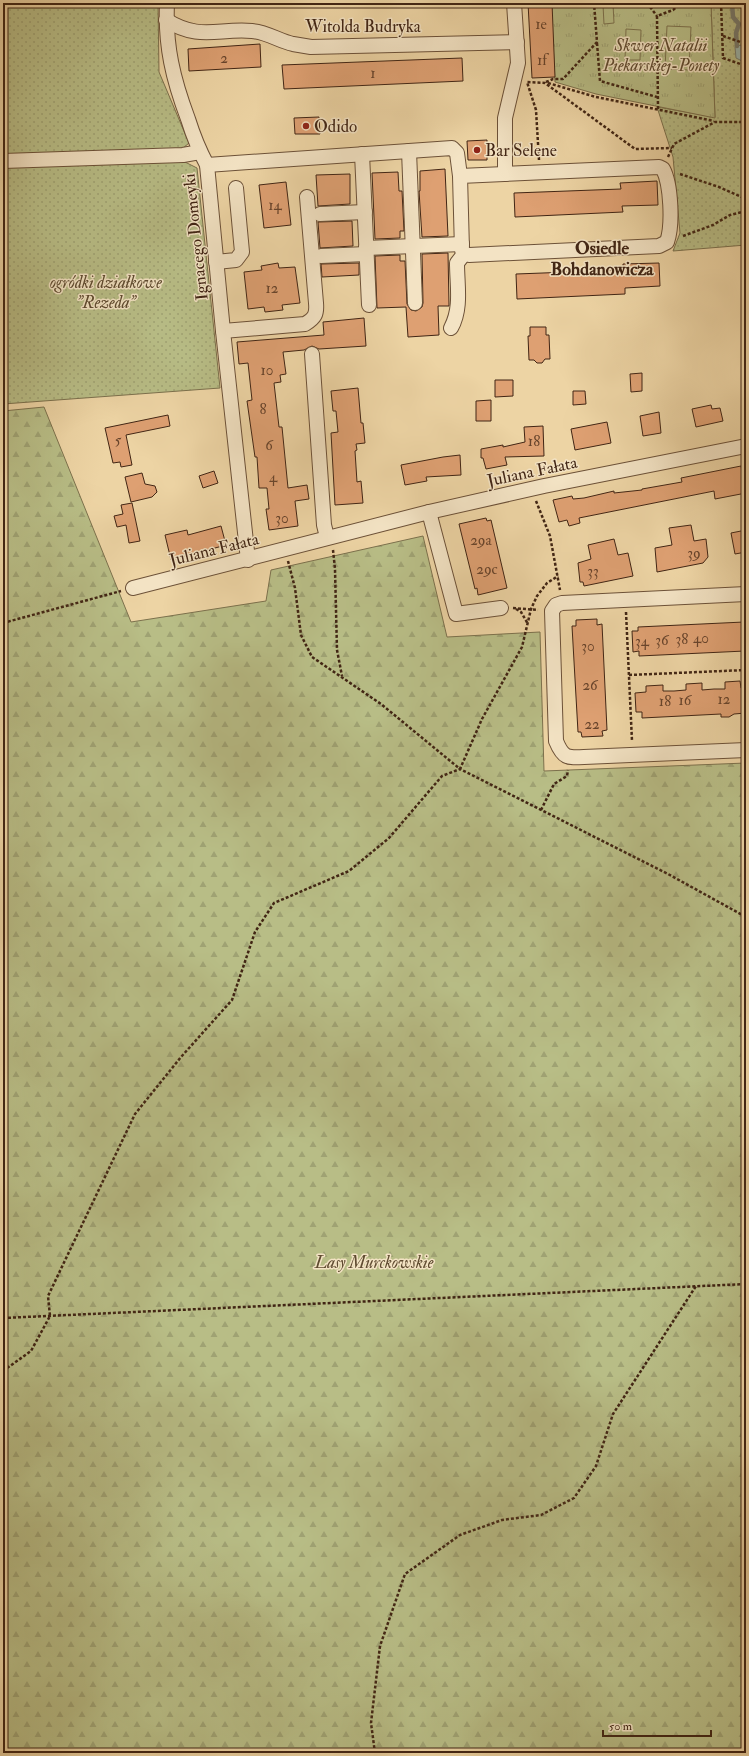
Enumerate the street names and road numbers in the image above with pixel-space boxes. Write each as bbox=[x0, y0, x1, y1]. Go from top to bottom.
street label: Witolda Budryka bbox=[304, 16, 422, 38]
street label: Ignacego Domeyki bbox=[178, 172, 214, 301]
street label: Juliana Fałata bbox=[484, 451, 580, 492]
street label: Juliana Fałata bbox=[166, 528, 262, 572]

